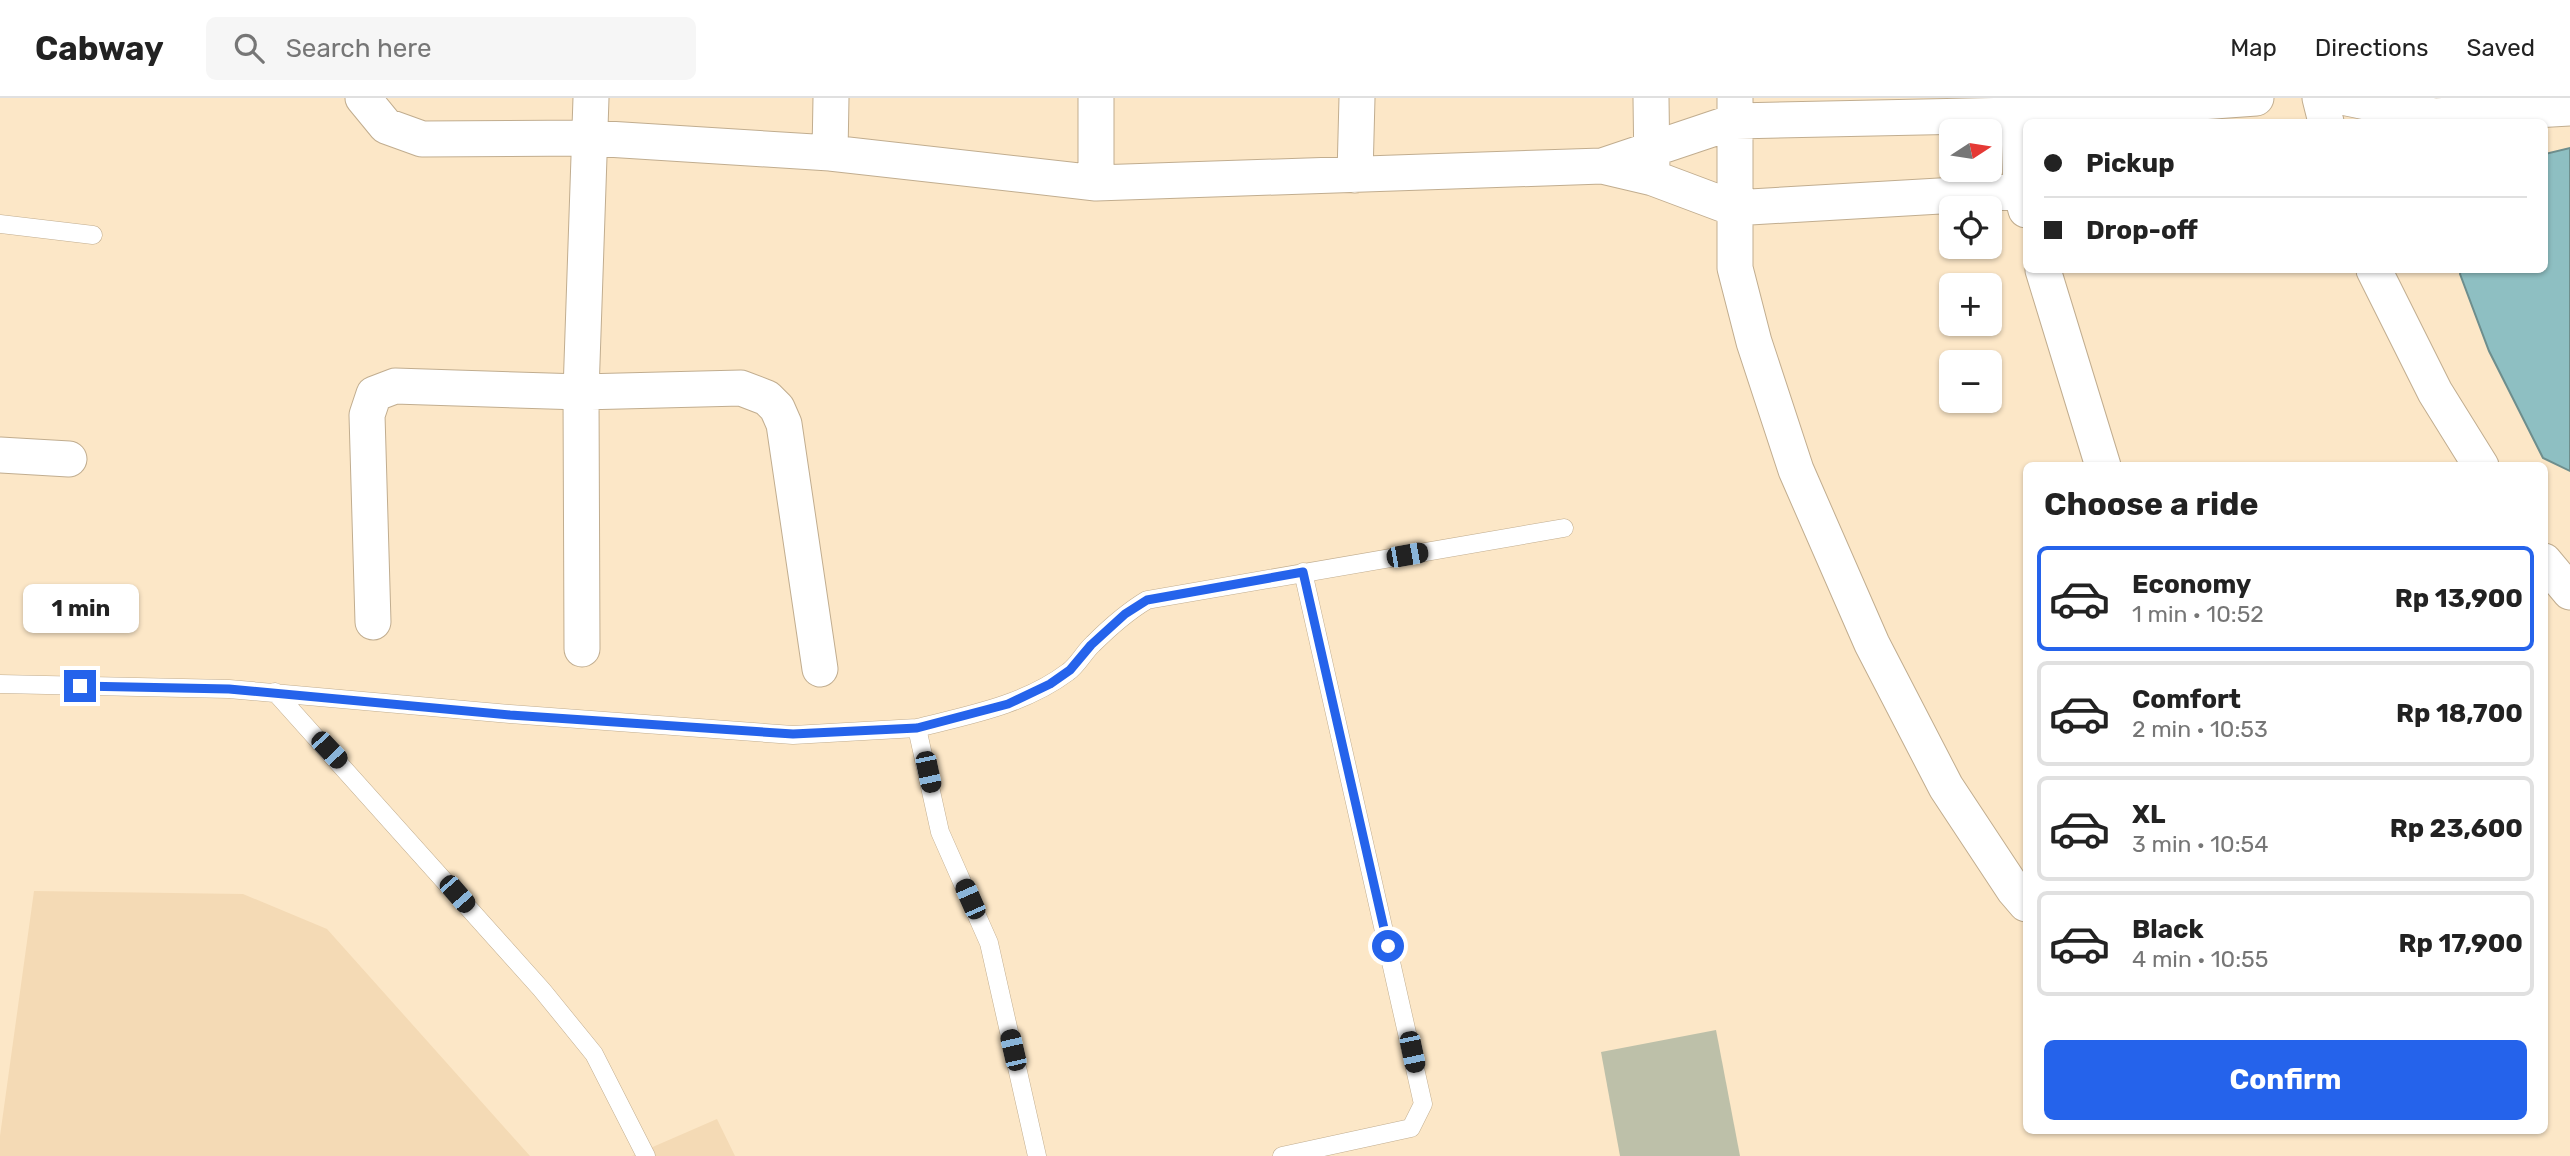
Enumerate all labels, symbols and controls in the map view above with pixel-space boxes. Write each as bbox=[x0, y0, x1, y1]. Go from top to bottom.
search box bbox=[206, 17, 696, 80]
text: Cabway bbox=[35, 29, 164, 68]
icon: search bbox=[230, 29, 268, 67]
text: Search here bbox=[286, 33, 432, 64]
text: Map bbox=[2230, 34, 2277, 62]
text: Directions bbox=[2315, 34, 2428, 62]
text: Saved bbox=[2466, 34, 2535, 62]
north arrow bbox=[1939, 119, 2002, 182]
map controls bbox=[1939, 119, 2002, 413]
text: Pickup bbox=[2086, 148, 2175, 179]
button: locate bbox=[1939, 196, 2002, 259]
text: Drop-off bbox=[2086, 215, 2198, 246]
button: + bbox=[1939, 273, 2002, 336]
button: − bbox=[1939, 350, 2002, 413]
text: Choose a ride bbox=[2044, 485, 2258, 523]
car bbox=[1385, 541, 1430, 569]
icon: car bbox=[2048, 567, 2111, 630]
text: Economy bbox=[2132, 569, 2251, 600]
text: Rp 13,900 bbox=[2395, 583, 2523, 614]
callout: 1 min bbox=[22, 584, 138, 634]
text: 1 min bbox=[52, 594, 110, 622]
text: 1 min · 10:52 bbox=[2132, 600, 2264, 628]
route end bbox=[64, 670, 96, 702]
icon: car bbox=[2048, 682, 2111, 745]
text: Comfort bbox=[2132, 684, 2241, 715]
text: Rp 18,700 bbox=[2396, 698, 2523, 729]
text: 2 min · 10:53 bbox=[2132, 715, 2268, 743]
car bbox=[307, 727, 352, 773]
car bbox=[914, 749, 943, 795]
icon: car bbox=[2048, 797, 2111, 860]
text: XL bbox=[2132, 799, 2165, 830]
text: Rp 23,600 bbox=[2390, 813, 2523, 844]
text: 3 min · 10:54 bbox=[2132, 830, 2269, 858]
car bbox=[436, 871, 479, 917]
car bbox=[952, 876, 989, 922]
icon: car bbox=[2048, 912, 2111, 975]
text: Black bbox=[2132, 914, 2204, 945]
text: Rp 17,900 bbox=[2399, 928, 2523, 959]
route start bbox=[1372, 930, 1404, 962]
text: 4 min · 10:55 bbox=[2132, 945, 2268, 973]
car bbox=[999, 1027, 1028, 1073]
car bbox=[1398, 1029, 1427, 1075]
button: Confirm bbox=[2044, 1040, 2527, 1120]

